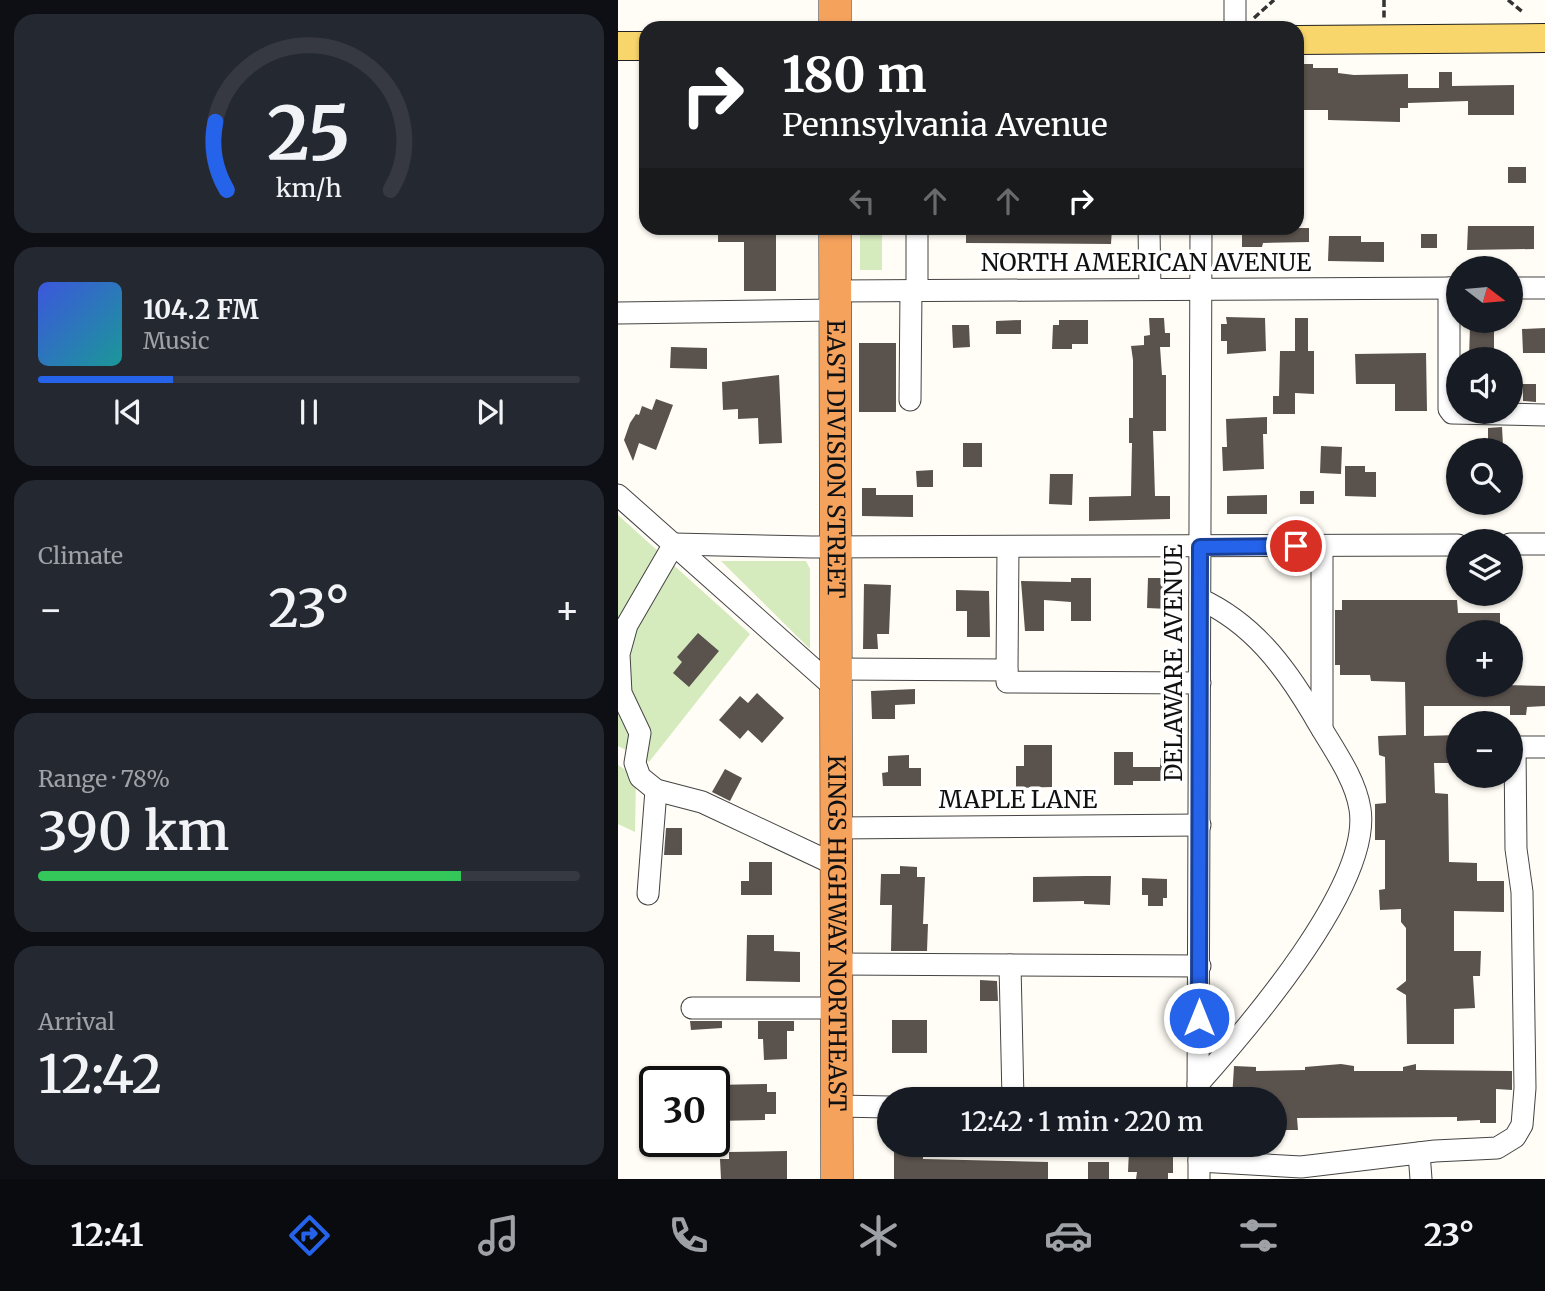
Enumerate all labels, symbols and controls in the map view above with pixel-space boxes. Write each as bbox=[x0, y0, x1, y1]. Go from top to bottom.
text: 180 m bbox=[782, 44, 927, 105]
icon: right bbox=[667, 49, 758, 140]
text: 25 bbox=[267, 88, 351, 180]
text: Pennsylvania Avenue bbox=[782, 105, 1108, 145]
text: km/h bbox=[276, 171, 342, 203]
icon: left bbox=[843, 182, 881, 220]
icon: ahead bbox=[916, 182, 954, 220]
icon: ahead bbox=[989, 182, 1027, 220]
icon: right bbox=[1062, 182, 1100, 220]
street label: NORTH AMERICAN AVENUE bbox=[981, 247, 1312, 278]
north arrow bbox=[1446, 256, 1523, 332]
map controls bbox=[1446, 256, 1523, 788]
text: 104.2 FM bbox=[143, 293, 259, 326]
street label: EAST DIVISION STREET bbox=[820, 320, 852, 599]
text: Music bbox=[143, 326, 210, 355]
button: sound bbox=[1446, 347, 1523, 424]
icon: previous bbox=[109, 393, 147, 431]
icon: pause bbox=[290, 393, 328, 431]
icon: next bbox=[471, 393, 509, 431]
button: search bbox=[1446, 438, 1523, 515]
pin bbox=[1266, 516, 1326, 576]
icon: arrive bbox=[1277, 527, 1315, 565]
button: layers bbox=[1446, 529, 1523, 606]
text: Climate bbox=[38, 541, 123, 570]
street label: DELAWARE AVENUE bbox=[1158, 543, 1189, 782]
text: 23° bbox=[268, 576, 350, 641]
text: − bbox=[38, 586, 63, 633]
text: + bbox=[555, 586, 580, 633]
button: + bbox=[1446, 620, 1523, 697]
button: − bbox=[1446, 711, 1523, 788]
street label: KINGS HIGHWAY NORTHEAST bbox=[821, 755, 853, 1112]
text: Range · 78% bbox=[38, 764, 170, 793]
street label: MAPLE LANE bbox=[939, 784, 1098, 815]
text: 390 km bbox=[38, 799, 229, 864]
position arrow bbox=[1162, 981, 1236, 1055]
text: Arrival bbox=[38, 1007, 115, 1036]
text: 12:42 bbox=[38, 1042, 162, 1107]
speed limit sign: 30 bbox=[639, 1066, 730, 1157]
text: 12:42 · 1 min · 220 m bbox=[961, 1105, 1203, 1138]
icon: directions bbox=[285, 1211, 334, 1260]
icon: music bbox=[474, 1211, 523, 1260]
icon: phone bbox=[664, 1211, 713, 1260]
icon: climate bbox=[854, 1211, 903, 1260]
icon: car bbox=[1044, 1211, 1093, 1260]
icon: filters bbox=[1234, 1211, 1283, 1260]
text: 12:41 bbox=[70, 1215, 144, 1255]
text: 23° bbox=[1424, 1215, 1475, 1255]

